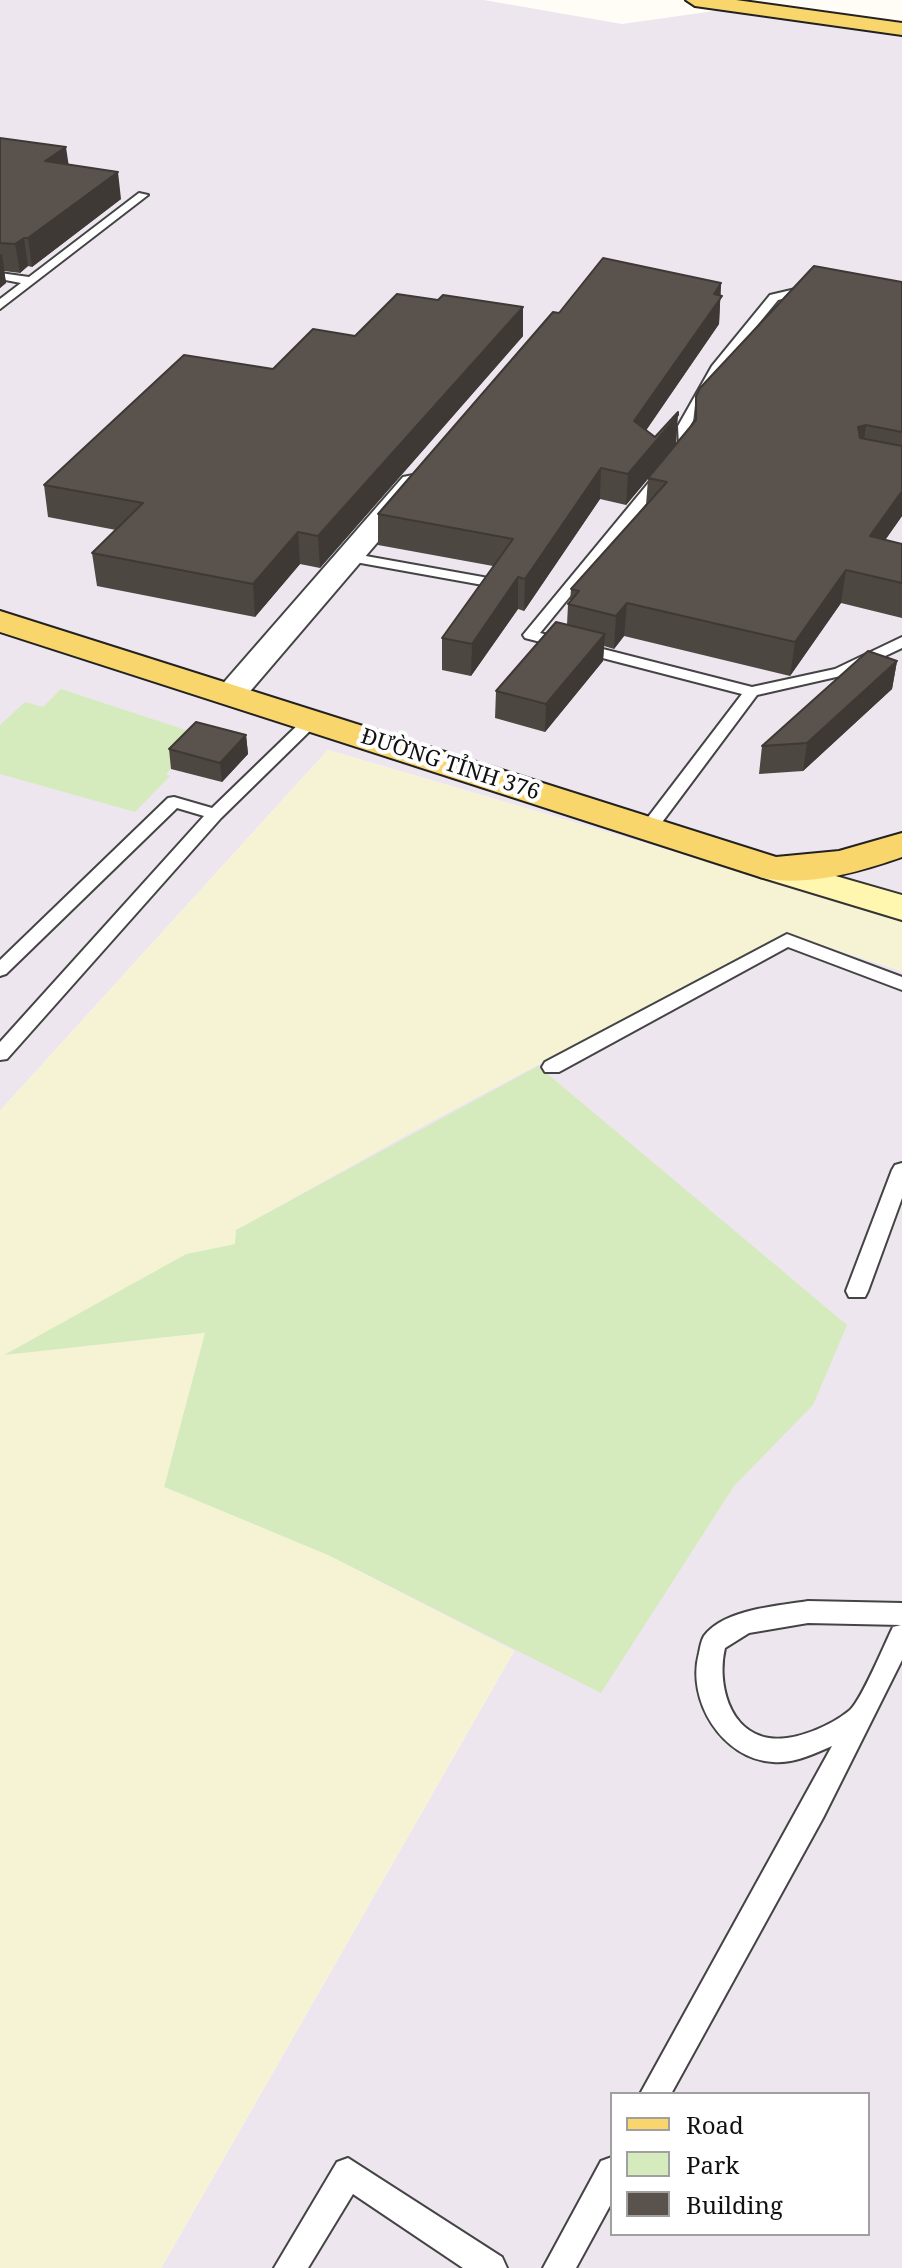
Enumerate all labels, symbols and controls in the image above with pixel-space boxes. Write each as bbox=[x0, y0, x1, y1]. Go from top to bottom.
street label: ĐƯỜNG TỈNH 376 bbox=[357, 724, 543, 806]
legend bbox=[610, 2092, 870, 2236]
text: Road bbox=[686, 2108, 744, 2141]
text: Park bbox=[686, 2148, 739, 2181]
text: Building bbox=[686, 2188, 783, 2221]

